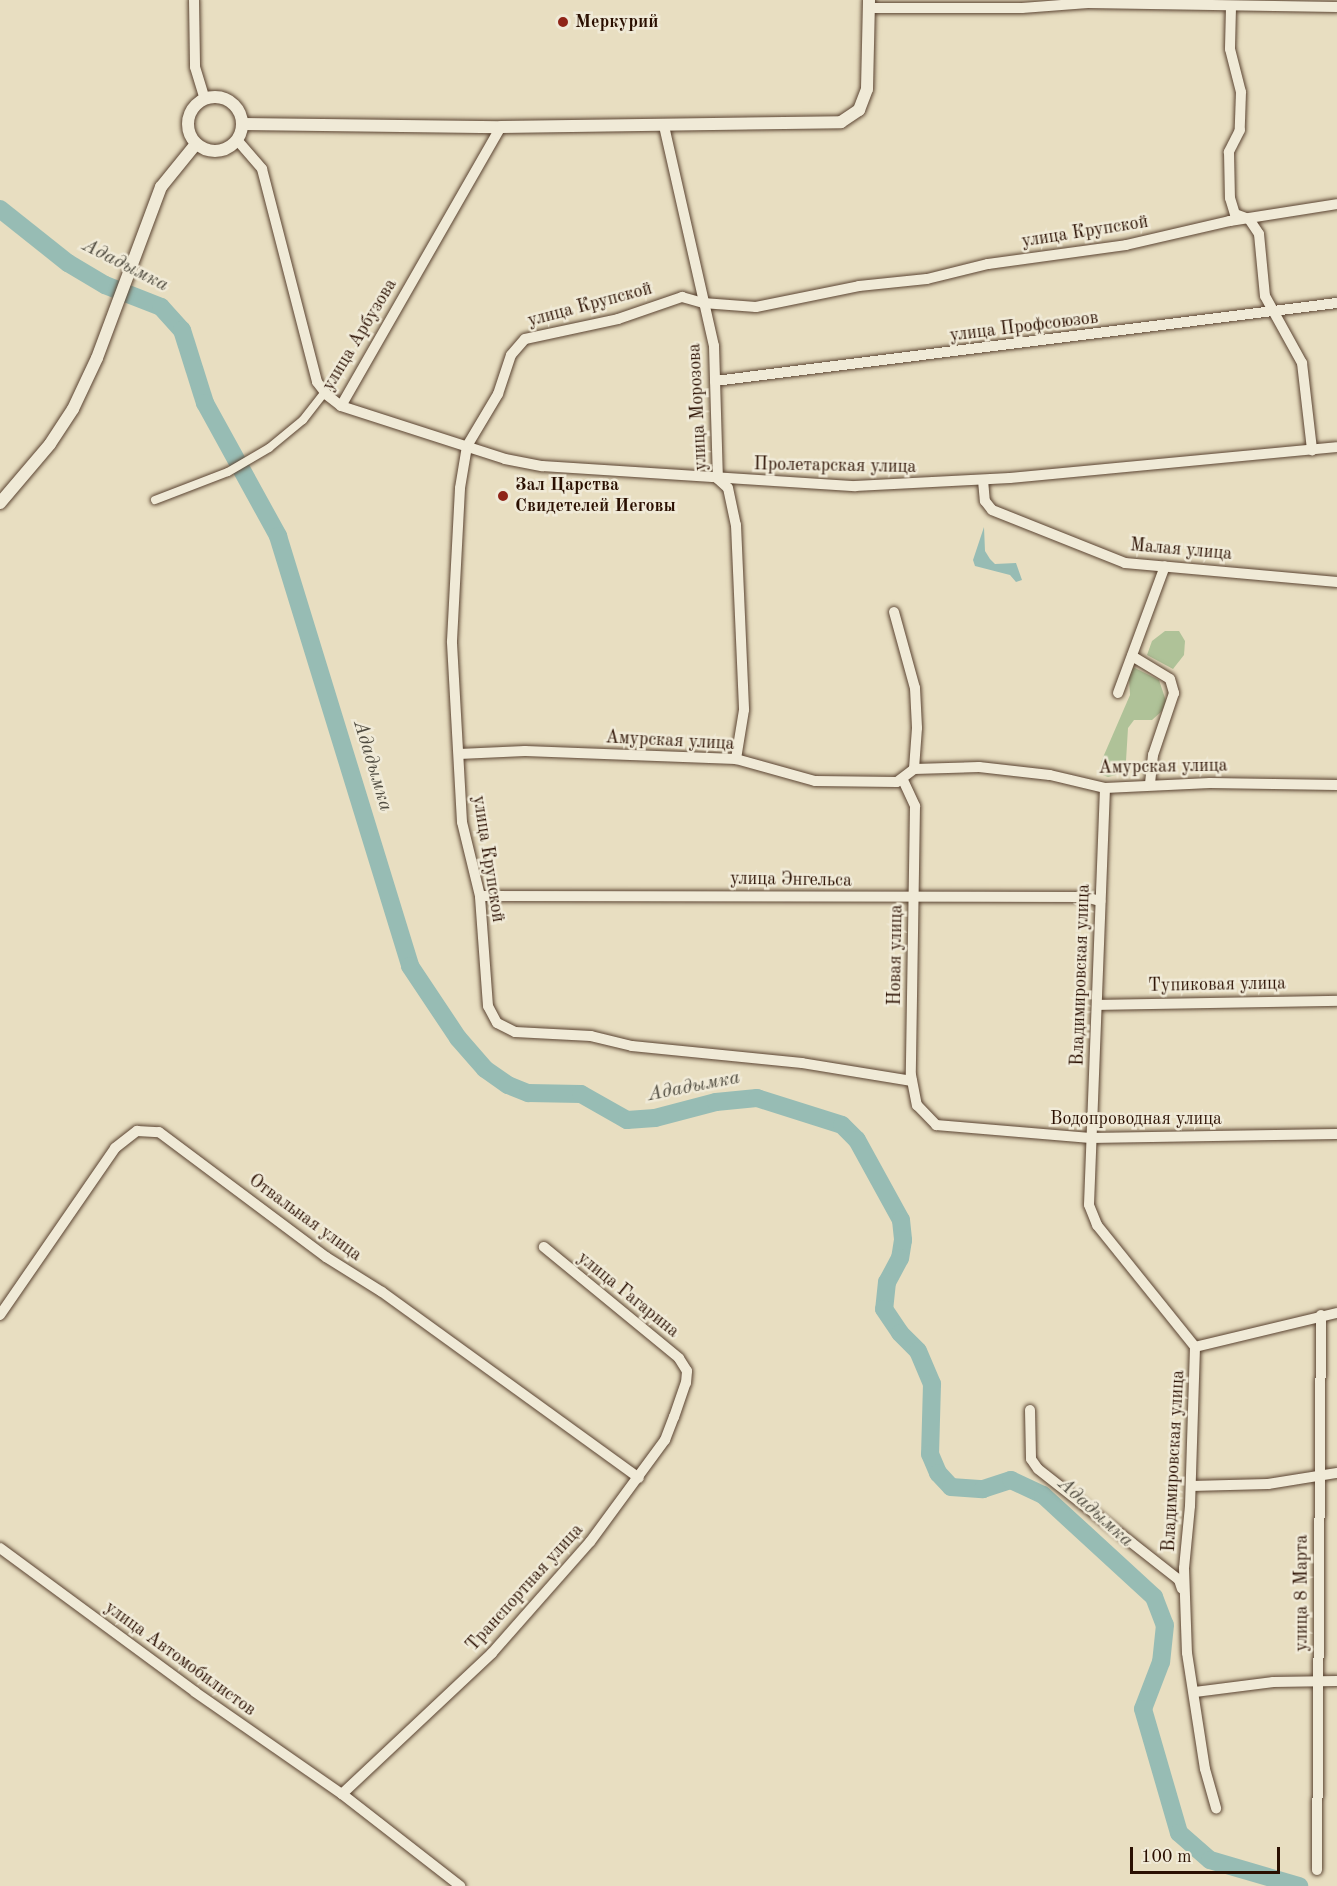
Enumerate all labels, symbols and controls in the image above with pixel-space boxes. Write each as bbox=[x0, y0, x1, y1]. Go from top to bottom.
place label: Меркурий bbox=[575, 11, 659, 33]
marker: Меркурий bbox=[556, 15, 570, 29]
street label: улица Крупской bbox=[1020, 211, 1150, 253]
water label: Ададымка bbox=[78, 234, 172, 298]
street label: улица Арбузова bbox=[318, 275, 402, 395]
street label: улица Крупской bbox=[525, 278, 655, 332]
street label: улица Профсоюзов bbox=[948, 307, 1100, 347]
street label: улица Морозова bbox=[684, 343, 712, 471]
street label: Пролетарская улица bbox=[753, 454, 917, 478]
place label: Зал Царства Свидетелей Иеговы bbox=[515, 475, 676, 518]
marker: Зал Царства Свидетелей Иеговы bbox=[496, 489, 510, 503]
street label: Малая улица bbox=[1129, 535, 1233, 565]
water label: Ададымка bbox=[347, 718, 397, 814]
street label: Амурская улица bbox=[605, 727, 735, 755]
street label: Амурская улица bbox=[1098, 755, 1228, 779]
street label: улица Крупской bbox=[467, 794, 509, 924]
street label: улица Энгельса bbox=[730, 868, 852, 892]
street label: Владимировская улица bbox=[1067, 884, 1095, 1066]
street label: Новая улица bbox=[884, 904, 908, 1006]
street label: Тупиковая улица bbox=[1148, 973, 1286, 997]
water label: Ададымка bbox=[646, 1066, 742, 1108]
street label: Водопроводная улица bbox=[1050, 1108, 1222, 1130]
street label: Отвальная улица bbox=[244, 1170, 366, 1266]
street label: улица Гагарина bbox=[573, 1247, 683, 1343]
street label: Владимировская улица bbox=[1158, 1370, 1190, 1552]
water label: Ададымка bbox=[1052, 1473, 1138, 1553]
street label: Транспортная улица bbox=[462, 1520, 588, 1656]
street label: улица 8 Марта bbox=[1291, 1534, 1313, 1652]
street label: улица Автомобилистов bbox=[100, 1597, 260, 1721]
scale bar bbox=[1133, 1835, 1283, 1873]
text: 100 m bbox=[1141, 1848, 1192, 1866]

